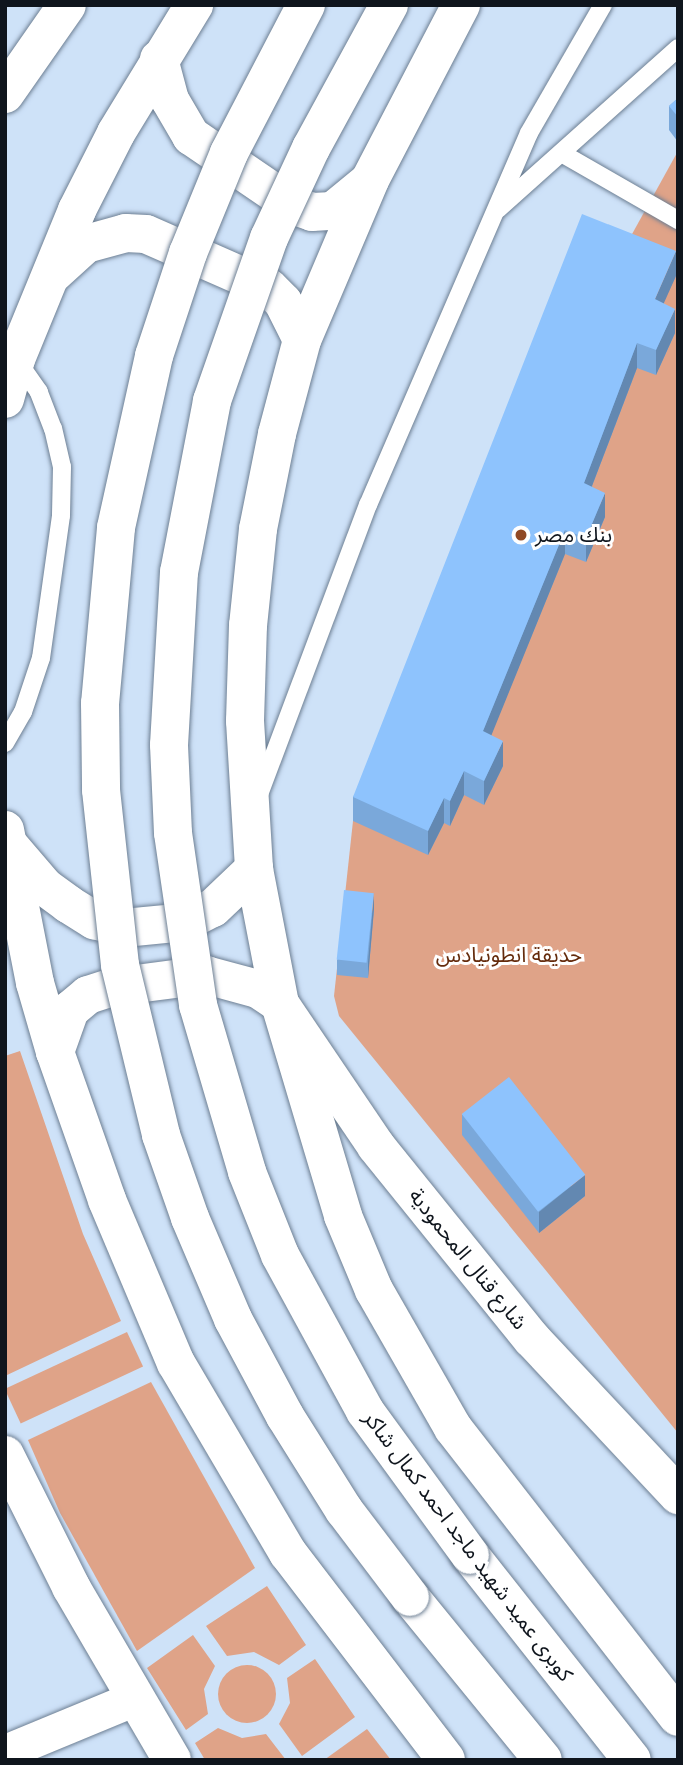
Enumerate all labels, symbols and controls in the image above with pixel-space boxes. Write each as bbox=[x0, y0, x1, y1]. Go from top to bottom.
place label: بنك مصر bbox=[535, 522, 612, 548]
marker: بنك مصر bbox=[513, 527, 529, 543]
park label: حديقة انطونيادس bbox=[436, 942, 582, 968]
street label: شارع قنال المحمودية bbox=[403, 1183, 533, 1335]
street label: كوبرى عميد شهيد ماجد احمد كمال شاكر bbox=[358, 1406, 578, 1686]

